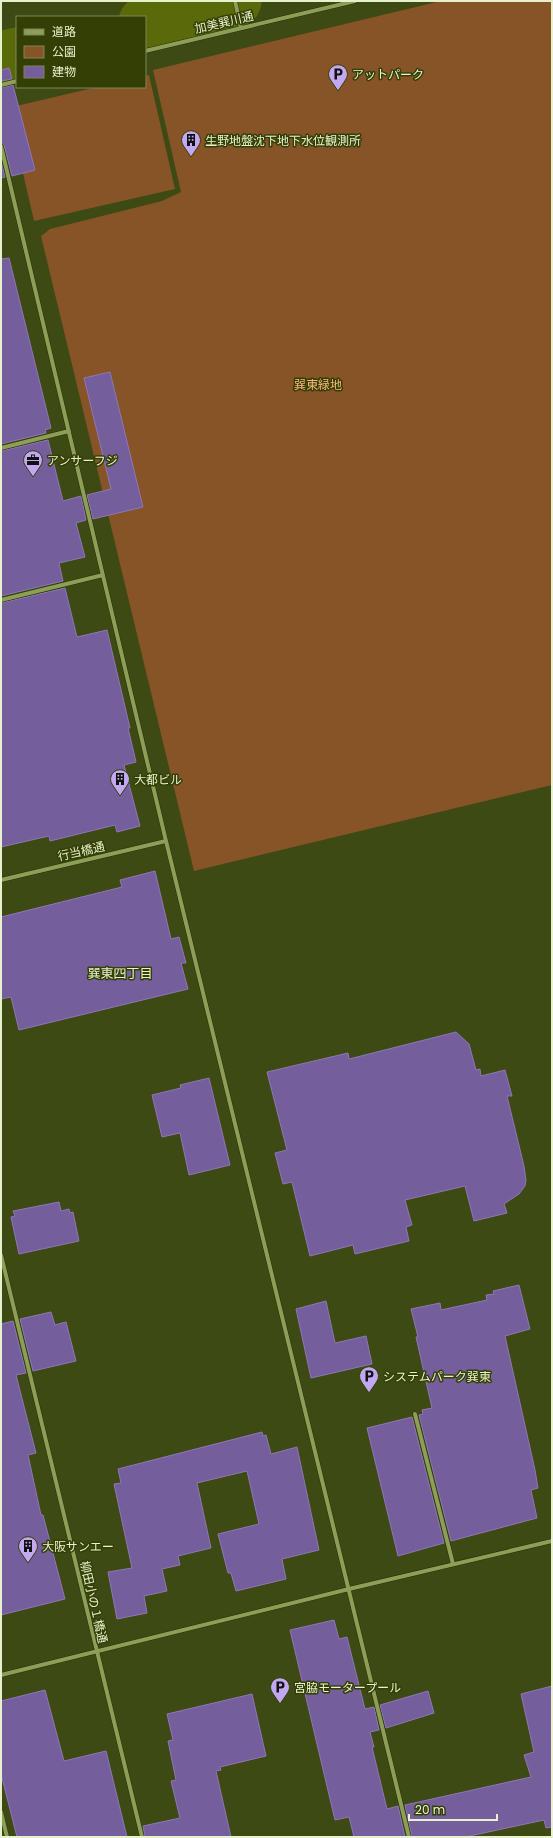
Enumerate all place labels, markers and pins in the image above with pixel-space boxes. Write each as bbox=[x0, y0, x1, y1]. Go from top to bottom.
parking icon: アットパーク bbox=[327, 63, 349, 91]
place label: アットパーク bbox=[352, 66, 424, 83]
building icon: 生野地盤沈下地下水位観測所 bbox=[180, 129, 202, 157]
place label: 生野地盤沈下地下水位観測所 bbox=[205, 132, 361, 149]
office icon: アンサーフジ bbox=[22, 449, 44, 477]
place label: アンサーフジ bbox=[47, 452, 118, 469]
building icon: 大都ビル bbox=[109, 768, 131, 796]
place label: 大都ビル bbox=[134, 771, 182, 788]
parking icon: システムパーク巽東 bbox=[358, 1365, 380, 1393]
place label: システムパーク巽東 bbox=[383, 1368, 491, 1385]
building icon: 大阪サンエー bbox=[17, 1535, 39, 1563]
place label: 大阪サンエー bbox=[42, 1538, 114, 1555]
parking icon: 宮脇モータープール bbox=[269, 1676, 291, 1704]
place label: 宮脇モータープール bbox=[294, 1679, 401, 1696]

